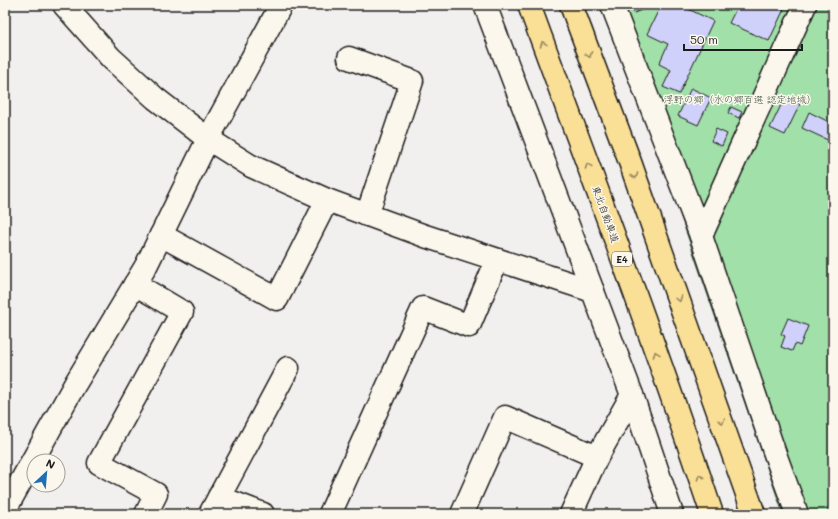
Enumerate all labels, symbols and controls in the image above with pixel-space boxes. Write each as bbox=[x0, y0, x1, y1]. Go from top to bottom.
scale bar bbox=[684, 26, 802, 52]
text: 50 m bbox=[690, 31, 718, 47]
one-way arrow bbox=[540, 41, 548, 48]
one-way arrow bbox=[585, 51, 593, 58]
park label: 浮野の郷（水の郷百選 認定地域） bbox=[663, 92, 817, 106]
one-way arrow bbox=[585, 163, 593, 170]
one-way arrow bbox=[630, 173, 639, 180]
street label: 東北自動車道 bbox=[589, 183, 623, 245]
road number: E4 bbox=[612, 252, 632, 266]
one-way arrow bbox=[674, 295, 682, 302]
one-way arrow bbox=[653, 351, 661, 358]
one-way arrow bbox=[717, 418, 725, 425]
north arrow bbox=[26, 453, 66, 493]
text: N bbox=[44, 455, 58, 472]
one-way arrow bbox=[696, 474, 704, 481]

